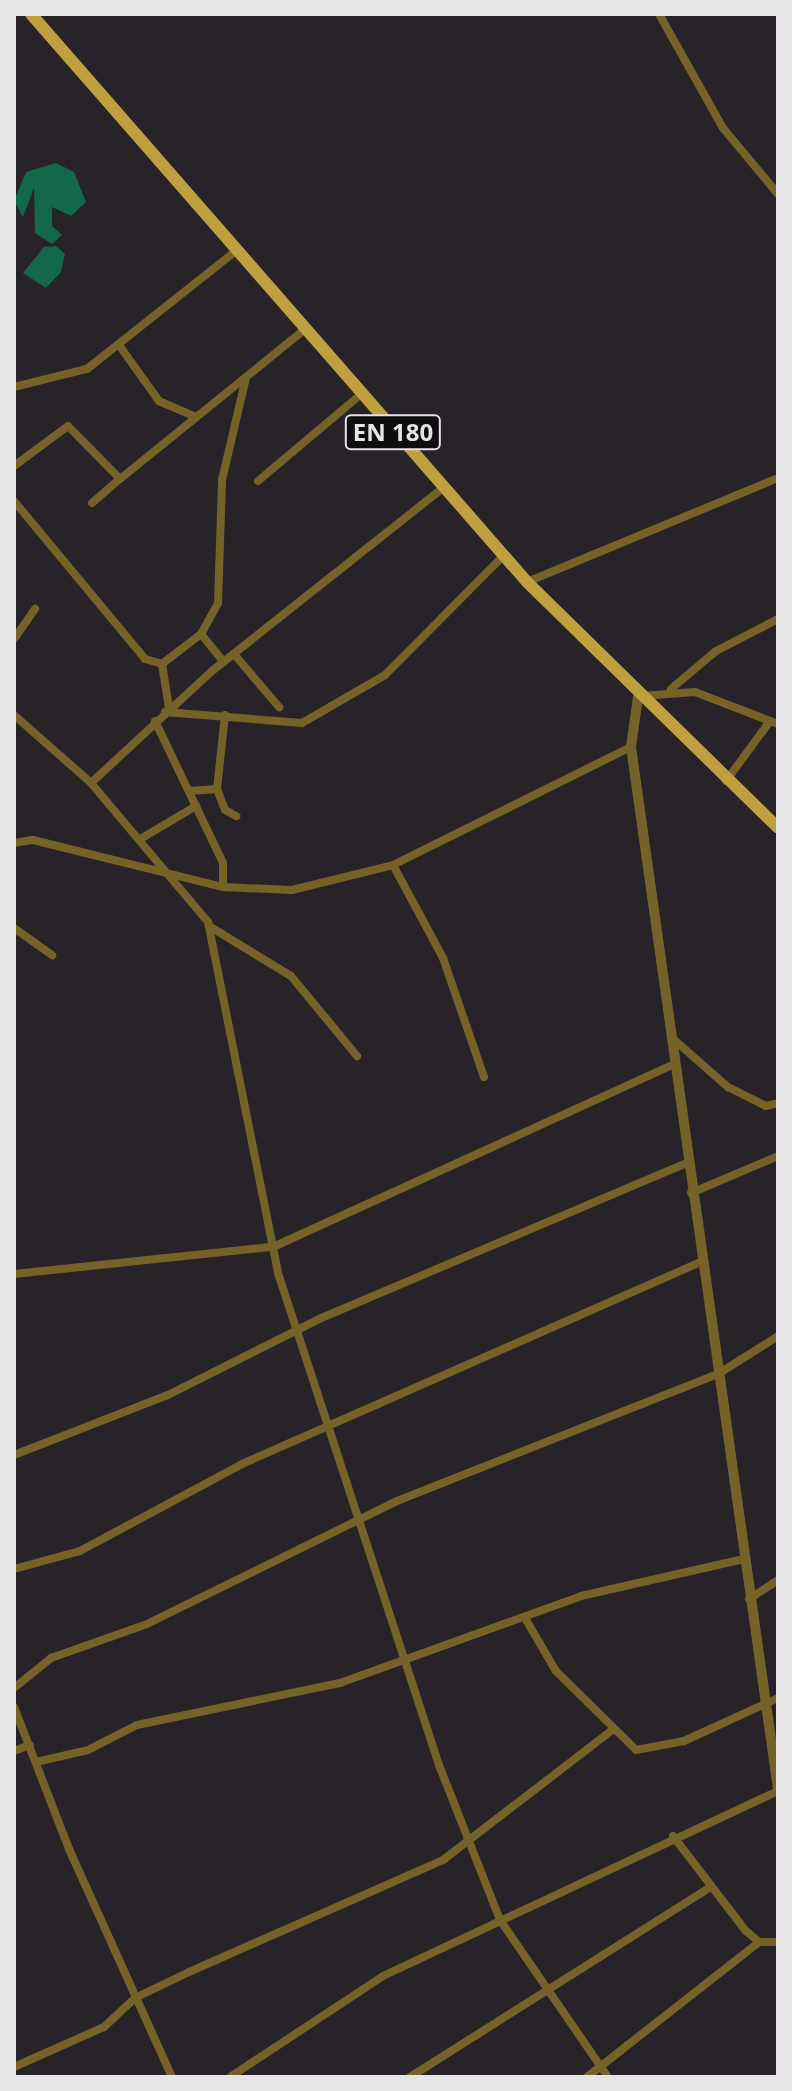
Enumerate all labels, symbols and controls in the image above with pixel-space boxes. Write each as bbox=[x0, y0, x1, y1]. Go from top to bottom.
road number: EN 180 bbox=[343, 412, 443, 452]

